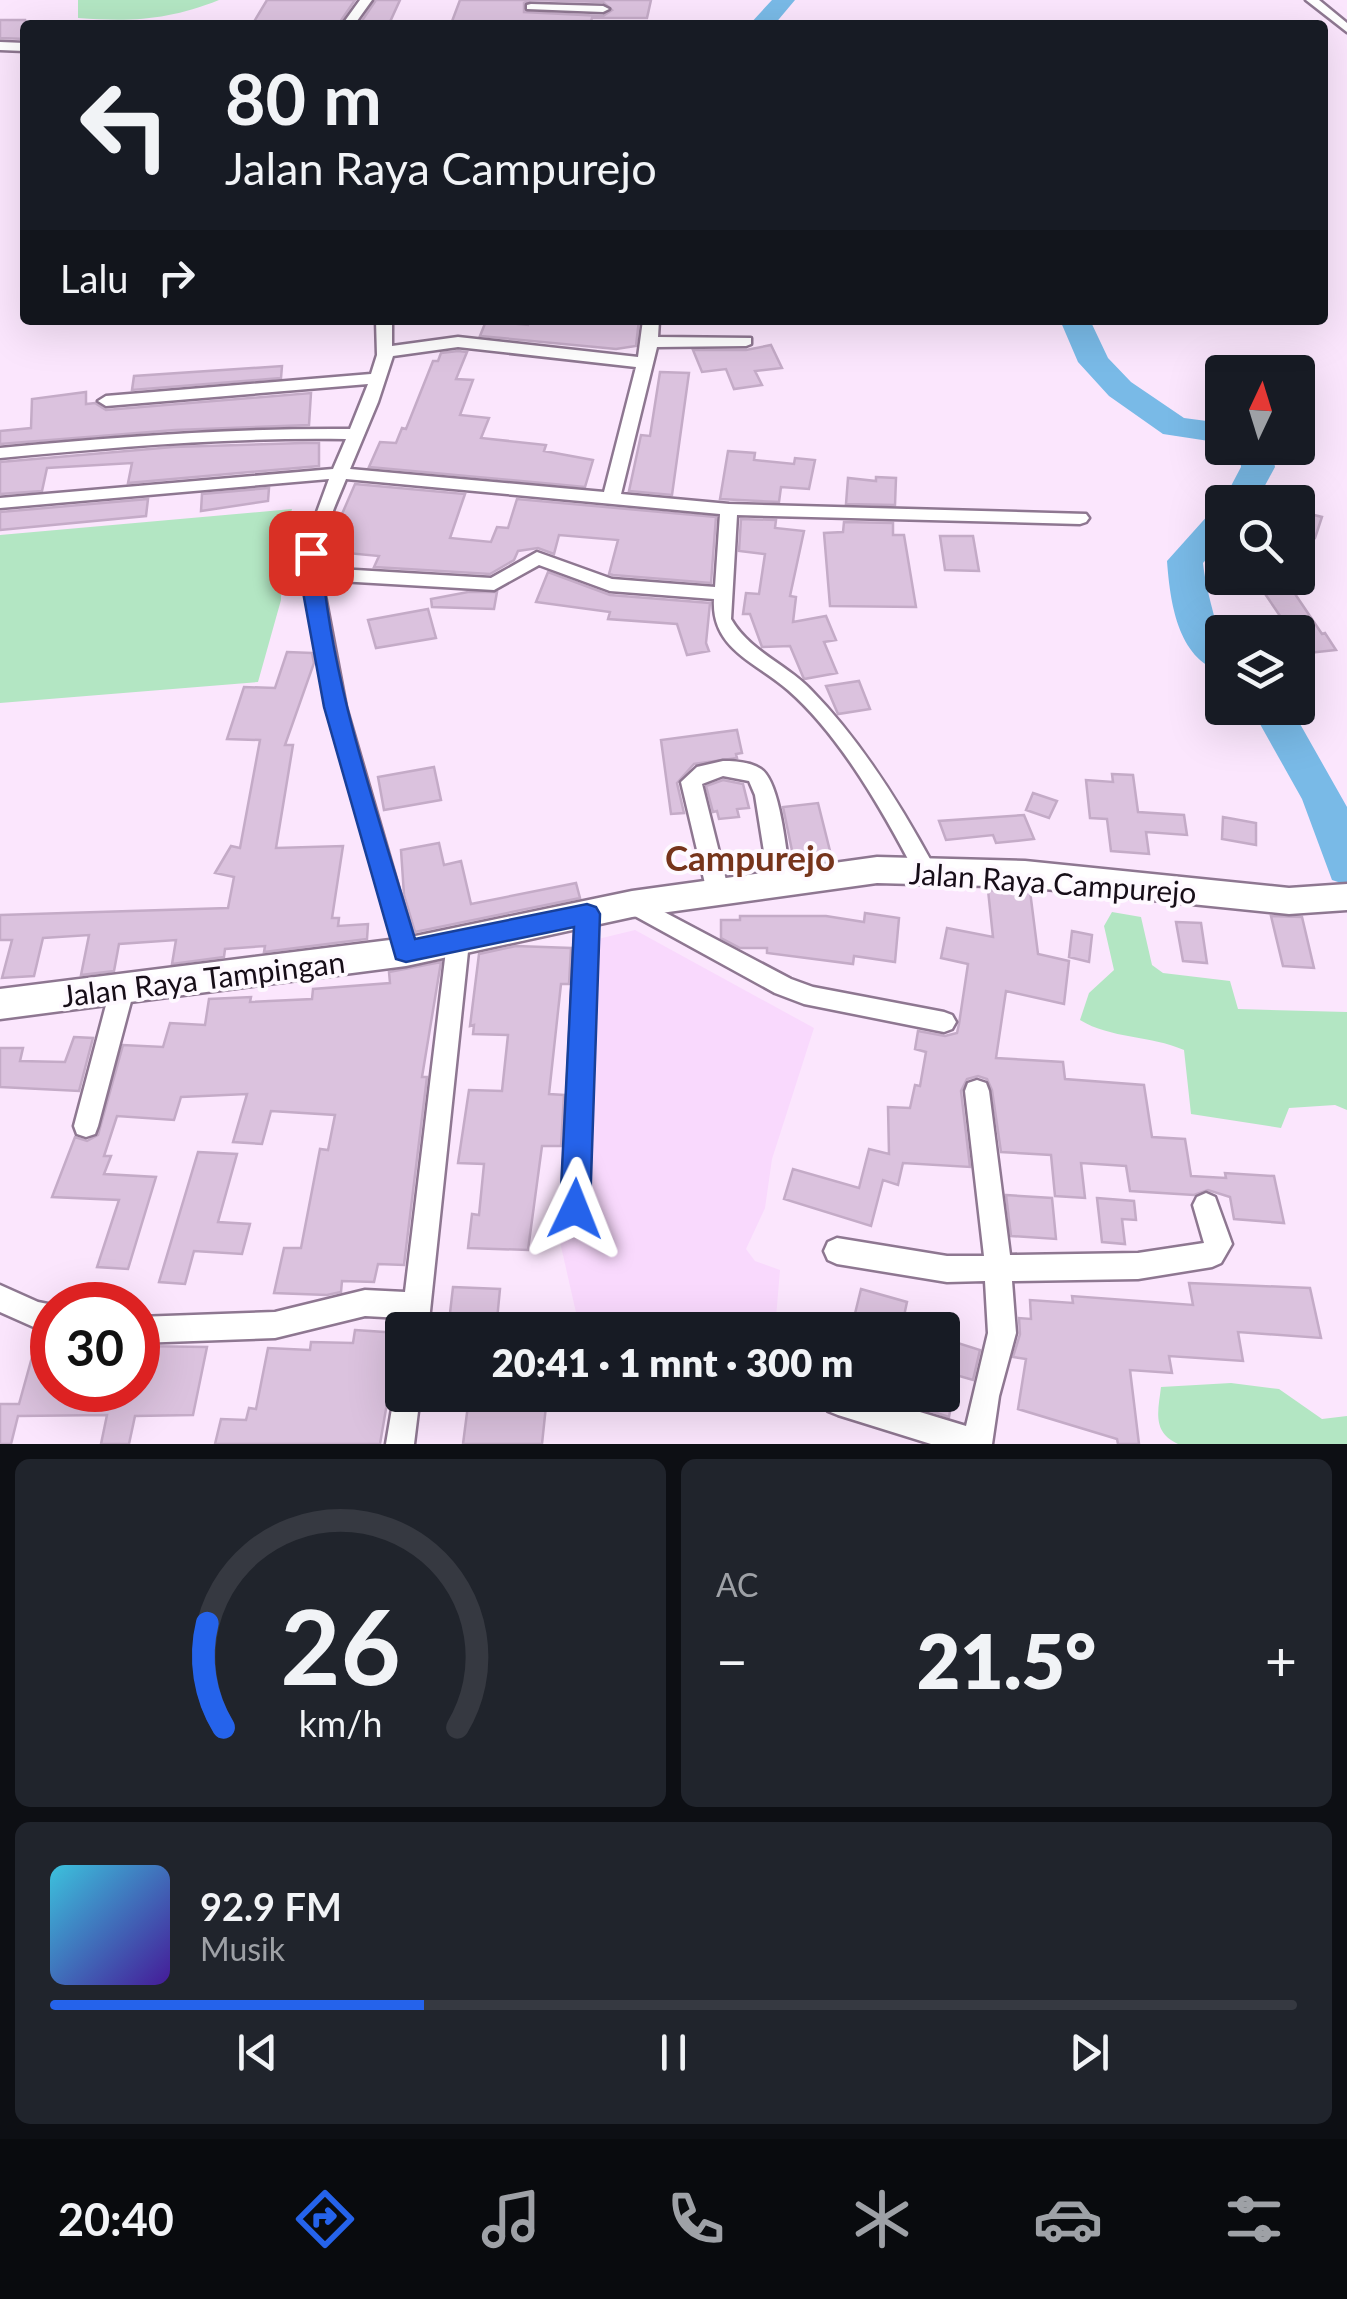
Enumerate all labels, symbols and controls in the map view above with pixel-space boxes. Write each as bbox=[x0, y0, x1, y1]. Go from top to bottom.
text: 80 m bbox=[225, 56, 382, 140]
icon: left bbox=[60, 60, 190, 190]
text: Jalan Raya Campurejo bbox=[225, 141, 657, 195]
icon: right bbox=[149, 250, 204, 305]
text: Lalu bbox=[60, 255, 129, 301]
north arrow bbox=[1205, 355, 1315, 465]
map controls bbox=[1205, 355, 1315, 725]
button: search bbox=[1205, 485, 1315, 595]
pin bbox=[269, 511, 354, 596]
icon: arrive bbox=[284, 526, 339, 581]
button: layers bbox=[1205, 615, 1315, 725]
district label: Campurejo bbox=[665, 836, 835, 878]
street label: Jalan Raya Campurejo bbox=[908, 854, 1198, 910]
street label: Jalan Raya Tampingan bbox=[59, 943, 347, 1013]
position arrow bbox=[523, 1157, 627, 1261]
speed limit sign: 30 bbox=[30, 1282, 160, 1412]
text: 20:41 · 1 mnt · 300 m bbox=[492, 1339, 853, 1385]
text: AC bbox=[716, 1565, 758, 1604]
text: 26 bbox=[280, 1582, 401, 1707]
text: 21.5° bbox=[917, 1615, 1096, 1705]
text: − bbox=[716, 1627, 748, 1693]
text: + bbox=[1265, 1627, 1297, 1693]
text: km/h bbox=[299, 1702, 382, 1745]
text: 92.9 FM bbox=[200, 1883, 342, 1929]
text: Musik bbox=[200, 1929, 285, 1968]
icon: previous bbox=[230, 2025, 285, 2080]
icon: pause bbox=[646, 2025, 701, 2080]
icon: next bbox=[1062, 2025, 1117, 2080]
icon: directions bbox=[290, 2184, 360, 2254]
icon: music bbox=[476, 2184, 546, 2254]
icon: phone bbox=[661, 2184, 731, 2254]
icon: climate bbox=[847, 2184, 917, 2254]
icon: car bbox=[1033, 2184, 1103, 2254]
icon: filters bbox=[1219, 2184, 1289, 2254]
text: 20:40 bbox=[58, 2192, 174, 2246]

